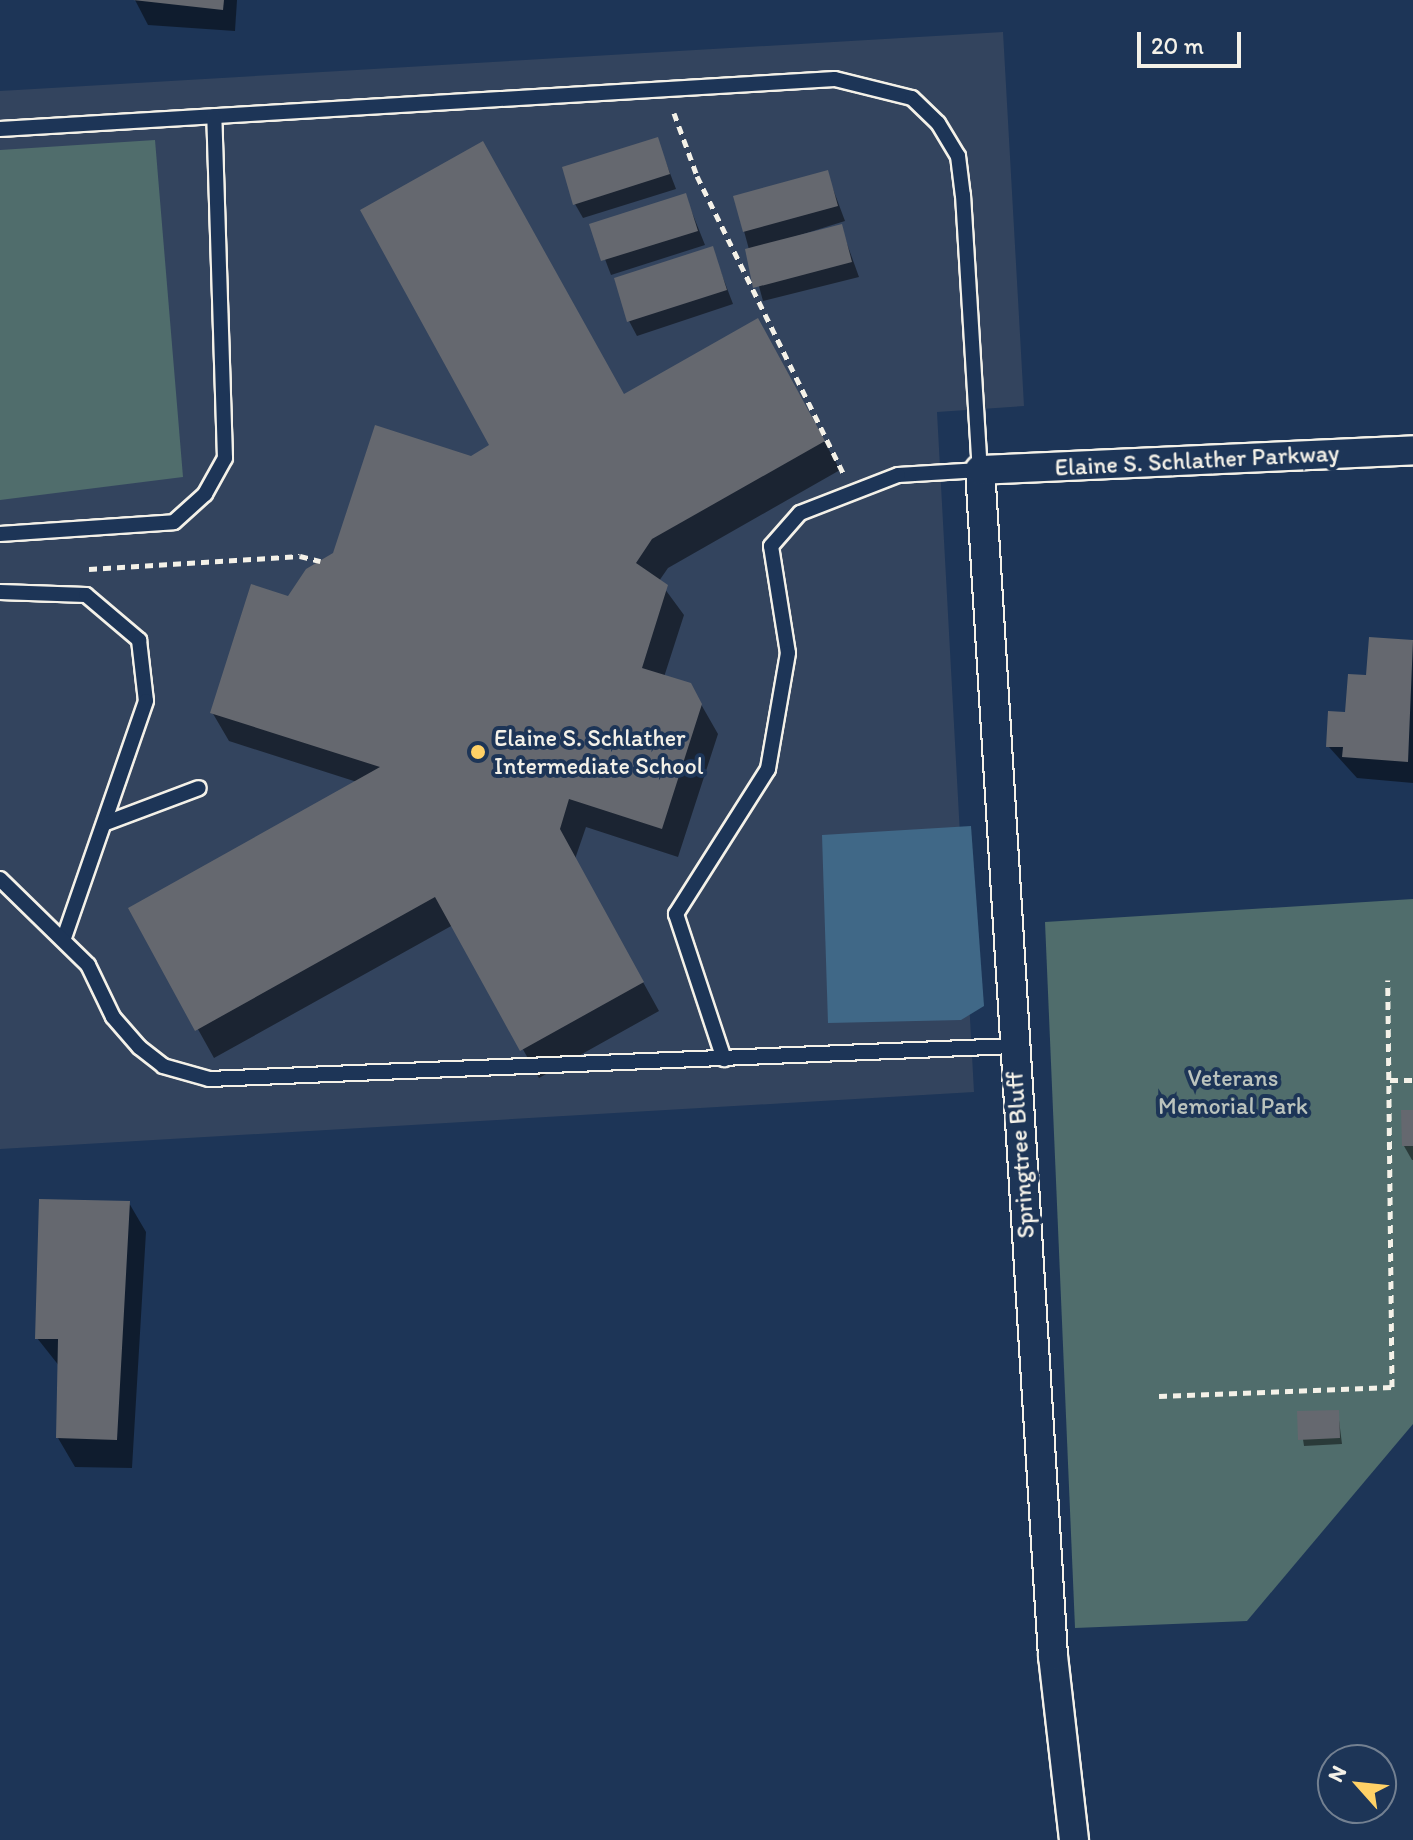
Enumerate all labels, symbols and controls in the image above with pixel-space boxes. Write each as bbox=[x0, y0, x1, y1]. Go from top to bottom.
scale bar bbox=[1141, 16, 1245, 66]
text: 20 m bbox=[1151, 31, 1204, 60]
street label: Elaine S. Schlather Parkway bbox=[1055, 438, 1339, 482]
place label: Elaine S. Schlather Intermediate School bbox=[494, 724, 704, 780]
marker: Elaine S. Schlather Intermediate School bbox=[469, 743, 487, 761]
park label: Veterans Memorial Park bbox=[1158, 1064, 1308, 1120]
street label: Springtree Bluff bbox=[1000, 1071, 1040, 1239]
north arrow bbox=[1317, 1744, 1397, 1824]
text: N bbox=[1322, 1761, 1352, 1787]

